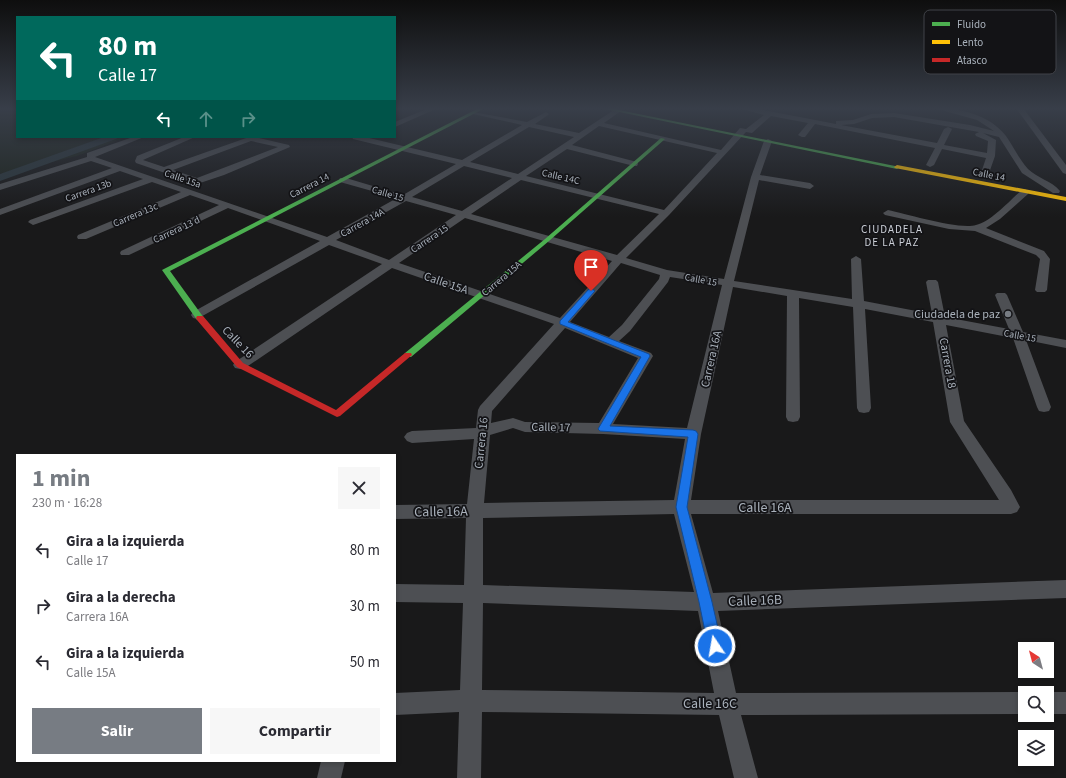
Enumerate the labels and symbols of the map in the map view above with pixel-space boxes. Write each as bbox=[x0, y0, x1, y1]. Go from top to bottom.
legend bbox=[924, 10, 1056, 74]
text: Fluido bbox=[957, 17, 986, 32]
text: Lento bbox=[957, 35, 983, 50]
text: Atasco bbox=[957, 53, 987, 68]
street label: Calle 14 bbox=[971, 165, 1006, 185]
street label: Calle 15a bbox=[163, 166, 203, 192]
street label: Calle 14C bbox=[540, 166, 581, 188]
street label: Carrera 14 bbox=[287, 170, 332, 202]
street label: Carrera 13b bbox=[63, 176, 114, 206]
street label: Calle 15 bbox=[370, 183, 405, 205]
street label: Carrera 13c bbox=[111, 199, 160, 231]
street label: Carrera 14A bbox=[338, 205, 387, 241]
street label: Carrera 13 d bbox=[151, 213, 202, 247]
street label: Carrera 15 bbox=[408, 221, 451, 257]
district label: CIUDADELA DE LA PAZ bbox=[861, 222, 923, 250]
pin bbox=[574, 250, 608, 291]
street label: Carrera 15A bbox=[479, 258, 525, 300]
street label: Calle 15A bbox=[421, 268, 471, 299]
street label: Calle 15 bbox=[683, 270, 718, 290]
place label: Ciudadela de paz bbox=[914, 306, 1000, 323]
marker: Ciudadela de paz bbox=[1003, 309, 1013, 319]
street label: Calle 16 bbox=[218, 322, 257, 362]
street label: Calle 15 bbox=[1002, 326, 1037, 346]
street label: Carrera 16A bbox=[697, 329, 726, 389]
street label: Carrera 18 bbox=[935, 336, 960, 390]
street label: Carrera 16 bbox=[470, 417, 493, 469]
street label: Calle 17 bbox=[531, 419, 571, 436]
street label: Calle 16A bbox=[738, 498, 792, 518]
street label: Calle 16A bbox=[414, 502, 468, 522]
street label: Calle 16B bbox=[728, 590, 782, 612]
position arrow bbox=[694, 625, 736, 667]
north arrow bbox=[1018, 642, 1054, 678]
street label: Calle 16C bbox=[683, 694, 737, 714]

